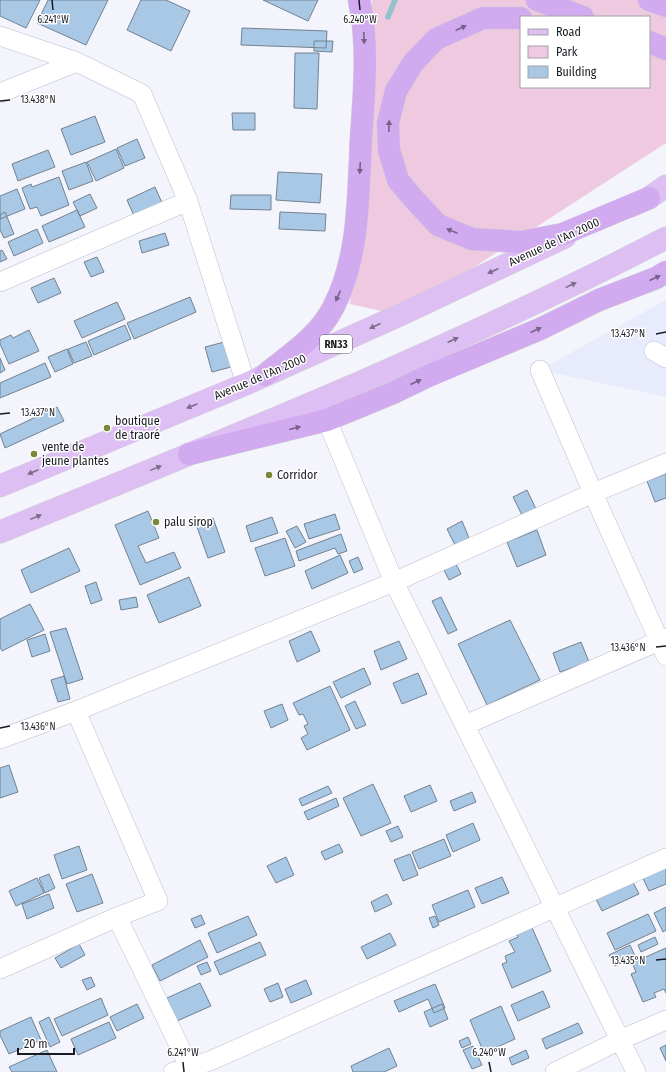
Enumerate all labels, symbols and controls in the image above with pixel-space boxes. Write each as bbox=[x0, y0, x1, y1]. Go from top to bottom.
text: 6.241°W bbox=[37, 14, 69, 26]
text: 6.240°W bbox=[343, 14, 377, 26]
legend bbox=[520, 16, 650, 88]
one-way arrow bbox=[456, 25, 467, 31]
text: Road bbox=[556, 25, 581, 39]
one-way arrow bbox=[361, 32, 367, 45]
text: Park bbox=[556, 45, 578, 59]
text: Building bbox=[556, 65, 597, 79]
text: 13.438°N bbox=[20, 94, 56, 106]
one-way arrow bbox=[386, 120, 392, 133]
one-way arrow bbox=[356, 162, 363, 174]
street label: Avenue de l'An 2000 bbox=[506, 215, 602, 269]
one-way arrow bbox=[445, 227, 457, 233]
one-way arrow bbox=[487, 268, 499, 274]
one-way arrow bbox=[649, 275, 660, 281]
one-way arrow bbox=[565, 282, 577, 288]
one-way arrow bbox=[335, 290, 341, 302]
one-way arrow bbox=[369, 324, 381, 330]
one-way arrow bbox=[530, 327, 541, 333]
text: 13.437°N bbox=[611, 328, 645, 340]
road number: RN33 bbox=[320, 335, 352, 353]
one-way arrow bbox=[448, 337, 459, 343]
street label: Avenue de l'An 2000 bbox=[212, 351, 308, 403]
one-way arrow bbox=[411, 379, 422, 385]
one-way arrow bbox=[186, 403, 198, 410]
text: 13.437°N bbox=[21, 407, 55, 419]
place label: boutique de traoré bbox=[115, 414, 160, 442]
marker: boutique de traoré bbox=[102, 423, 112, 433]
one-way arrow bbox=[289, 424, 301, 430]
place label: vente de jeune plantes bbox=[41, 440, 109, 468]
marker: vente de jeune plantes bbox=[29, 449, 39, 459]
one-way arrow bbox=[151, 465, 162, 471]
place label: Corridor bbox=[277, 468, 318, 482]
one-way arrow bbox=[27, 470, 39, 476]
marker: Corridor bbox=[264, 470, 274, 480]
one-way arrow bbox=[31, 514, 43, 520]
place label: palu sirop bbox=[164, 515, 213, 529]
marker: palu sirop bbox=[151, 517, 161, 527]
text: 13.436°N bbox=[610, 642, 646, 654]
text: 13.436°N bbox=[20, 721, 56, 733]
text: 13.435°N bbox=[611, 955, 645, 967]
scale bar bbox=[18, 1030, 74, 1056]
text: 20 m bbox=[24, 1037, 48, 1051]
text: 6.241°W bbox=[167, 1047, 199, 1059]
text: 6.240°W bbox=[472, 1047, 506, 1059]

